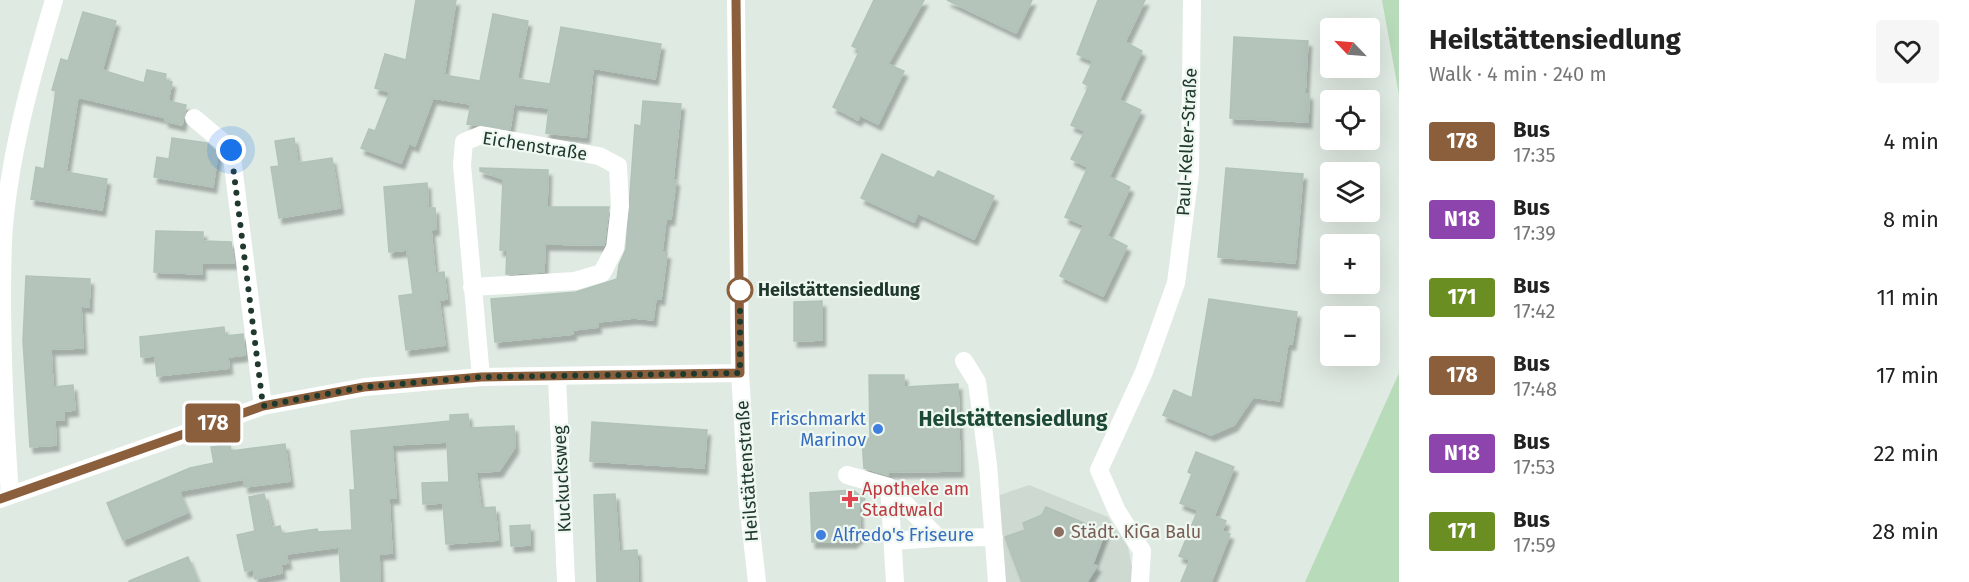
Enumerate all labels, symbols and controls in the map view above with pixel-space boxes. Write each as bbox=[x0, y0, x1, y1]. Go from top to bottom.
north arrow bbox=[1320, 18, 1380, 78]
map controls bbox=[1320, 18, 1380, 366]
button: heart bbox=[1876, 20, 1939, 83]
text: Heilstättensiedlung bbox=[1429, 23, 1681, 56]
text: Walk · 4 min · 240 m bbox=[1429, 62, 1607, 86]
street label: Paul-Keller-Straße bbox=[1172, 67, 1202, 217]
button: locate bbox=[1320, 90, 1380, 150]
text: Bus bbox=[1513, 116, 1550, 143]
street label: Eichenstraße bbox=[481, 127, 589, 165]
text: 178 bbox=[1446, 128, 1478, 154]
text: 4 min bbox=[1884, 128, 1939, 155]
your location bbox=[216, 135, 246, 165]
text: 17:35 bbox=[1513, 143, 1556, 167]
button: layers bbox=[1320, 162, 1380, 222]
text: Bus bbox=[1513, 194, 1550, 221]
text: N18 bbox=[1444, 206, 1480, 232]
text: 8 min bbox=[1883, 206, 1939, 233]
text: 17:39 bbox=[1513, 221, 1556, 245]
button: + bbox=[1320, 234, 1380, 294]
text: Bus bbox=[1513, 272, 1550, 299]
marker: Heilstättensiedlung bbox=[727, 277, 753, 303]
place label: Heilstättensiedlung bbox=[758, 279, 920, 301]
text: 171 bbox=[1447, 284, 1477, 310]
text: 11 min bbox=[1876, 284, 1939, 311]
text: 17:42 bbox=[1513, 299, 1555, 323]
button: − bbox=[1320, 306, 1380, 366]
text: Bus bbox=[1513, 350, 1550, 377]
text: 178 bbox=[1446, 362, 1478, 388]
text: 17 min bbox=[1876, 362, 1939, 389]
text: 17:48 bbox=[1513, 377, 1557, 401]
street label: Heilstättenstraße bbox=[731, 400, 763, 542]
line badge: 178 bbox=[178, 404, 248, 442]
district label: Heilstättensiedlung bbox=[919, 406, 1108, 432]
place label: Frischmarkt Marinov bbox=[770, 408, 866, 451]
text: 178 bbox=[197, 410, 229, 436]
marker: Frischmarkt Marinov bbox=[871, 422, 885, 436]
street label: Kuckucksweg bbox=[548, 424, 576, 533]
text: Bus bbox=[1513, 428, 1550, 455]
text: N18 bbox=[1444, 440, 1480, 466]
text: 22 min bbox=[1873, 440, 1939, 467]
text: 17:53 bbox=[1513, 455, 1555, 479]
place label: Apotheke am Stadtwald bbox=[862, 478, 969, 521]
marker: Apotheke am Stadtwald bbox=[843, 492, 857, 506]
text: Bus bbox=[1513, 506, 1550, 533]
text: 171 bbox=[1447, 518, 1477, 544]
text: 28 min bbox=[1872, 518, 1939, 545]
place label: Städt. KiGa Balu bbox=[1071, 521, 1201, 543]
place label: Alfredo's Friseure bbox=[833, 524, 974, 546]
marker: Städt. KiGa Balu bbox=[1052, 525, 1066, 539]
marker: Alfredo's Friseure bbox=[814, 528, 828, 542]
text: 17:59 bbox=[1513, 533, 1556, 557]

